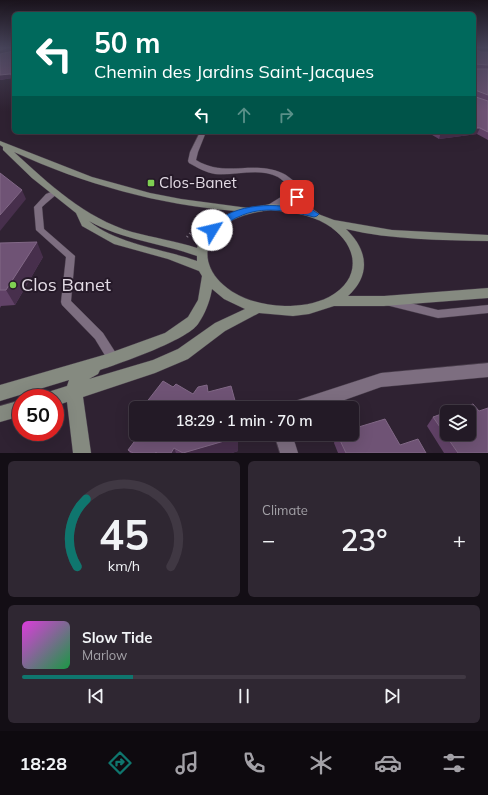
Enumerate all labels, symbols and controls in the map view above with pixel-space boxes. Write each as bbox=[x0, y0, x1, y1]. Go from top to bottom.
text: 50 m bbox=[94, 25, 160, 60]
icon: left bbox=[28, 28, 80, 80]
text: Chemin des Jardins Saint-Jacques bbox=[94, 60, 374, 83]
icon: left bbox=[191, 104, 213, 126]
icon: ahead bbox=[233, 104, 255, 126]
icon: right bbox=[275, 104, 297, 126]
place label: Clos-Banet bbox=[159, 173, 237, 192]
marker: Clos-Banet bbox=[146, 178, 156, 188]
pin bbox=[280, 180, 314, 214]
icon: arrive bbox=[286, 186, 308, 208]
position arrow bbox=[191, 209, 233, 251]
place label: Clos Banet bbox=[21, 273, 111, 296]
marker: Clos Banet bbox=[8, 280, 18, 290]
speed limit sign: 50 bbox=[12, 389, 64, 441]
map controls bbox=[440, 405, 476, 441]
button: layers bbox=[440, 405, 476, 441]
text: 18:29 · 1 min · 70 m bbox=[175, 411, 313, 430]
text: Climate bbox=[262, 502, 308, 518]
text: 45 bbox=[99, 508, 149, 560]
text: 23° bbox=[340, 521, 388, 559]
text: − bbox=[262, 526, 275, 554]
text: + bbox=[453, 526, 466, 554]
text: km/h bbox=[108, 557, 140, 575]
text: Slow Tide bbox=[82, 628, 152, 647]
text: Marlow bbox=[82, 647, 127, 663]
icon: previous bbox=[85, 685, 107, 707]
icon: pause bbox=[233, 685, 255, 707]
icon: next bbox=[381, 685, 403, 707]
icon: directions bbox=[106, 749, 134, 777]
icon: music bbox=[173, 749, 201, 777]
icon: phone bbox=[240, 749, 268, 777]
icon: climate bbox=[307, 749, 335, 777]
icon: car bbox=[374, 749, 402, 777]
icon: filters bbox=[440, 749, 468, 777]
text: 18:28 bbox=[19, 752, 67, 775]

